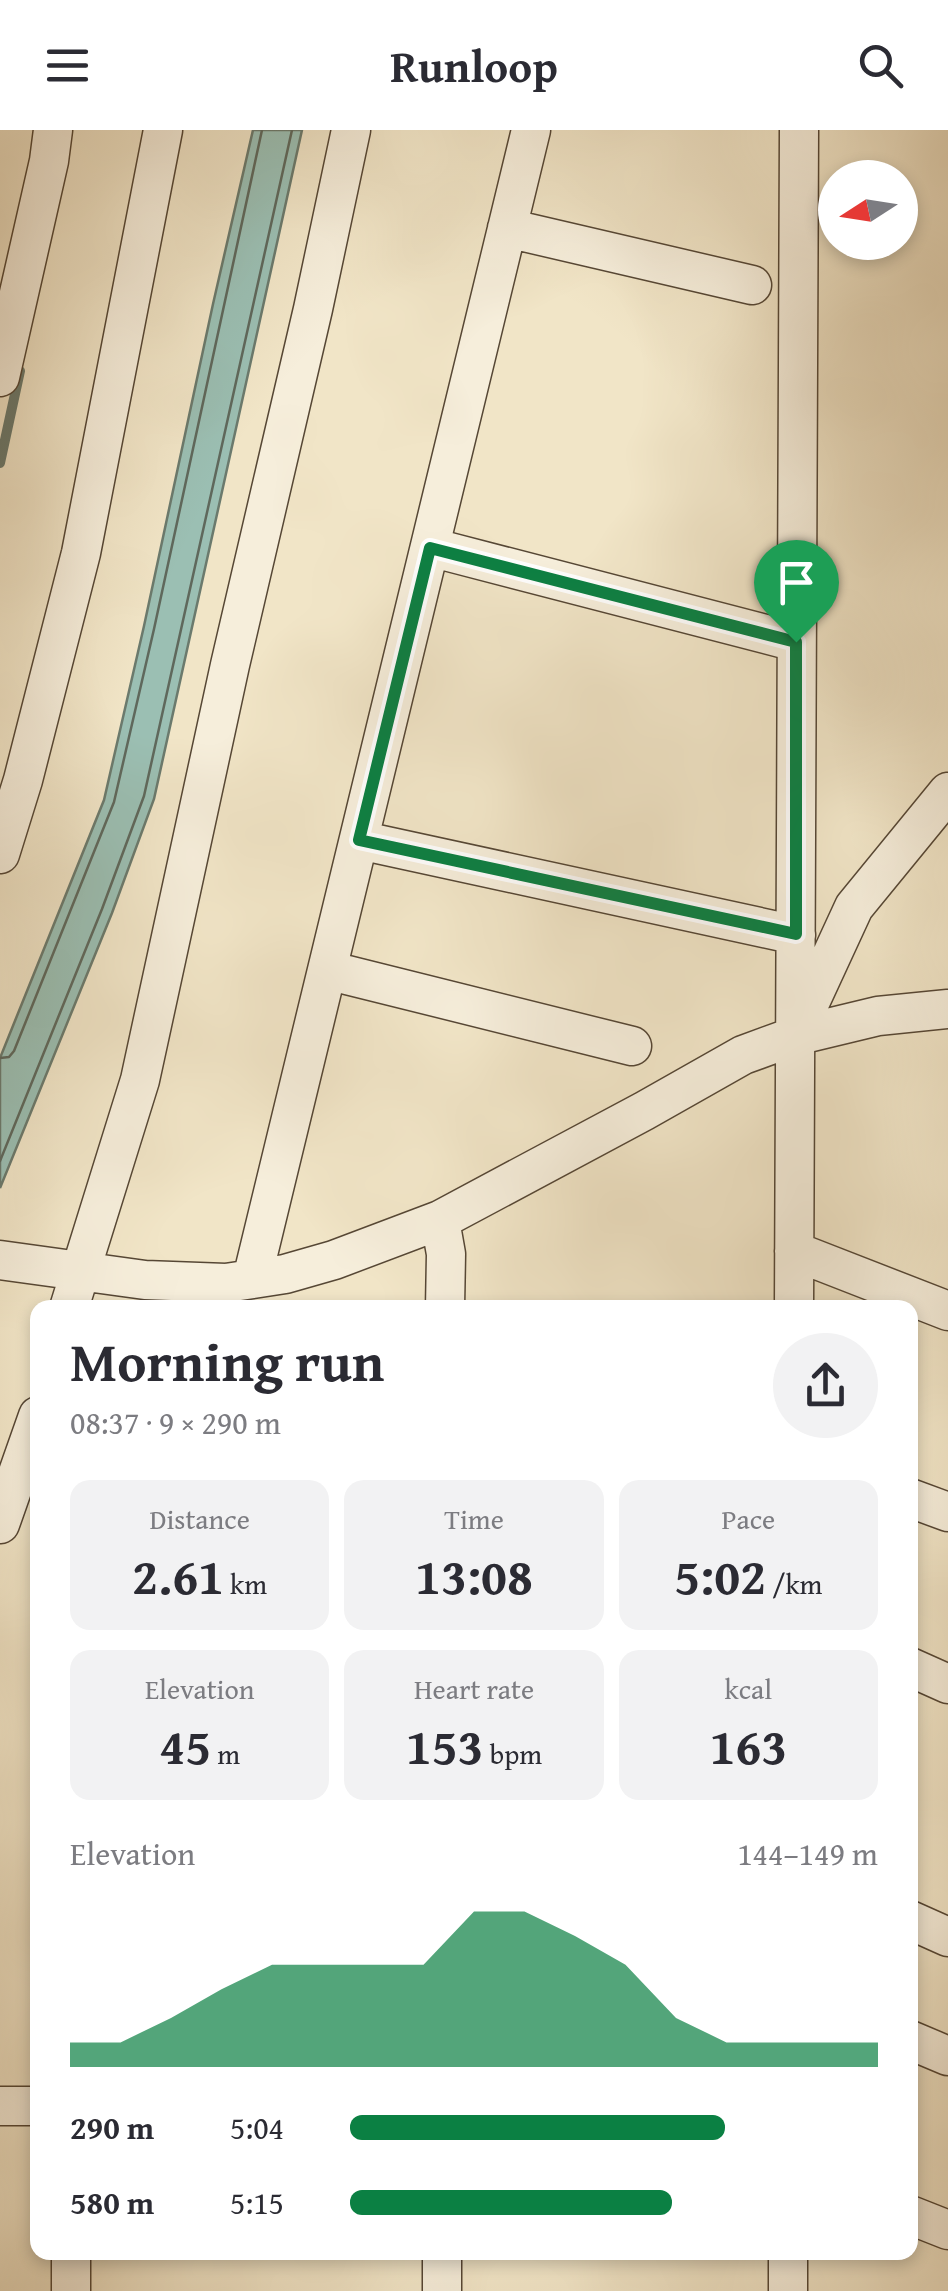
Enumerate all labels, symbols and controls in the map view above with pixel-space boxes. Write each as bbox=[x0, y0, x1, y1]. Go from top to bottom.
text: Runloop bbox=[390, 33, 558, 98]
icon: menu bbox=[40, 38, 95, 93]
icon: search bbox=[853, 38, 908, 93]
north arrow bbox=[818, 160, 918, 260]
map controls bbox=[818, 160, 918, 260]
pin bbox=[754, 540, 839, 643]
icon: arrive bbox=[769, 555, 824, 610]
text: Morning run bbox=[70, 1321, 384, 1401]
button: share bbox=[773, 1333, 878, 1438]
text: 08:37 · 9 × 290 m bbox=[70, 1399, 281, 1446]
text: Distance bbox=[149, 1498, 250, 1539]
text: Time bbox=[444, 1498, 504, 1539]
text: Pace bbox=[721, 1498, 775, 1539]
text: 2.61 bbox=[132, 1539, 224, 1612]
text: 13:08 bbox=[415, 1539, 533, 1612]
text: 5:02 bbox=[674, 1539, 766, 1612]
text: km bbox=[224, 1563, 267, 1604]
text: /km bbox=[766, 1563, 822, 1604]
text: Elevation bbox=[145, 1668, 254, 1709]
text: Heart rate bbox=[414, 1668, 534, 1709]
text: kcal bbox=[724, 1668, 772, 1709]
text: 45 bbox=[159, 1709, 211, 1782]
text: 153 bbox=[406, 1709, 484, 1782]
text: 163 bbox=[709, 1709, 787, 1782]
text: m bbox=[211, 1733, 240, 1774]
text: bpm bbox=[484, 1733, 542, 1774]
text: Elevation bbox=[70, 1830, 195, 1877]
text: 144–149 m bbox=[737, 1830, 878, 1877]
text: 290 m bbox=[70, 2104, 154, 2151]
text: 5:04 bbox=[230, 2104, 284, 2151]
text: 580 m bbox=[70, 2179, 154, 2226]
text: 5:15 bbox=[230, 2179, 284, 2226]

